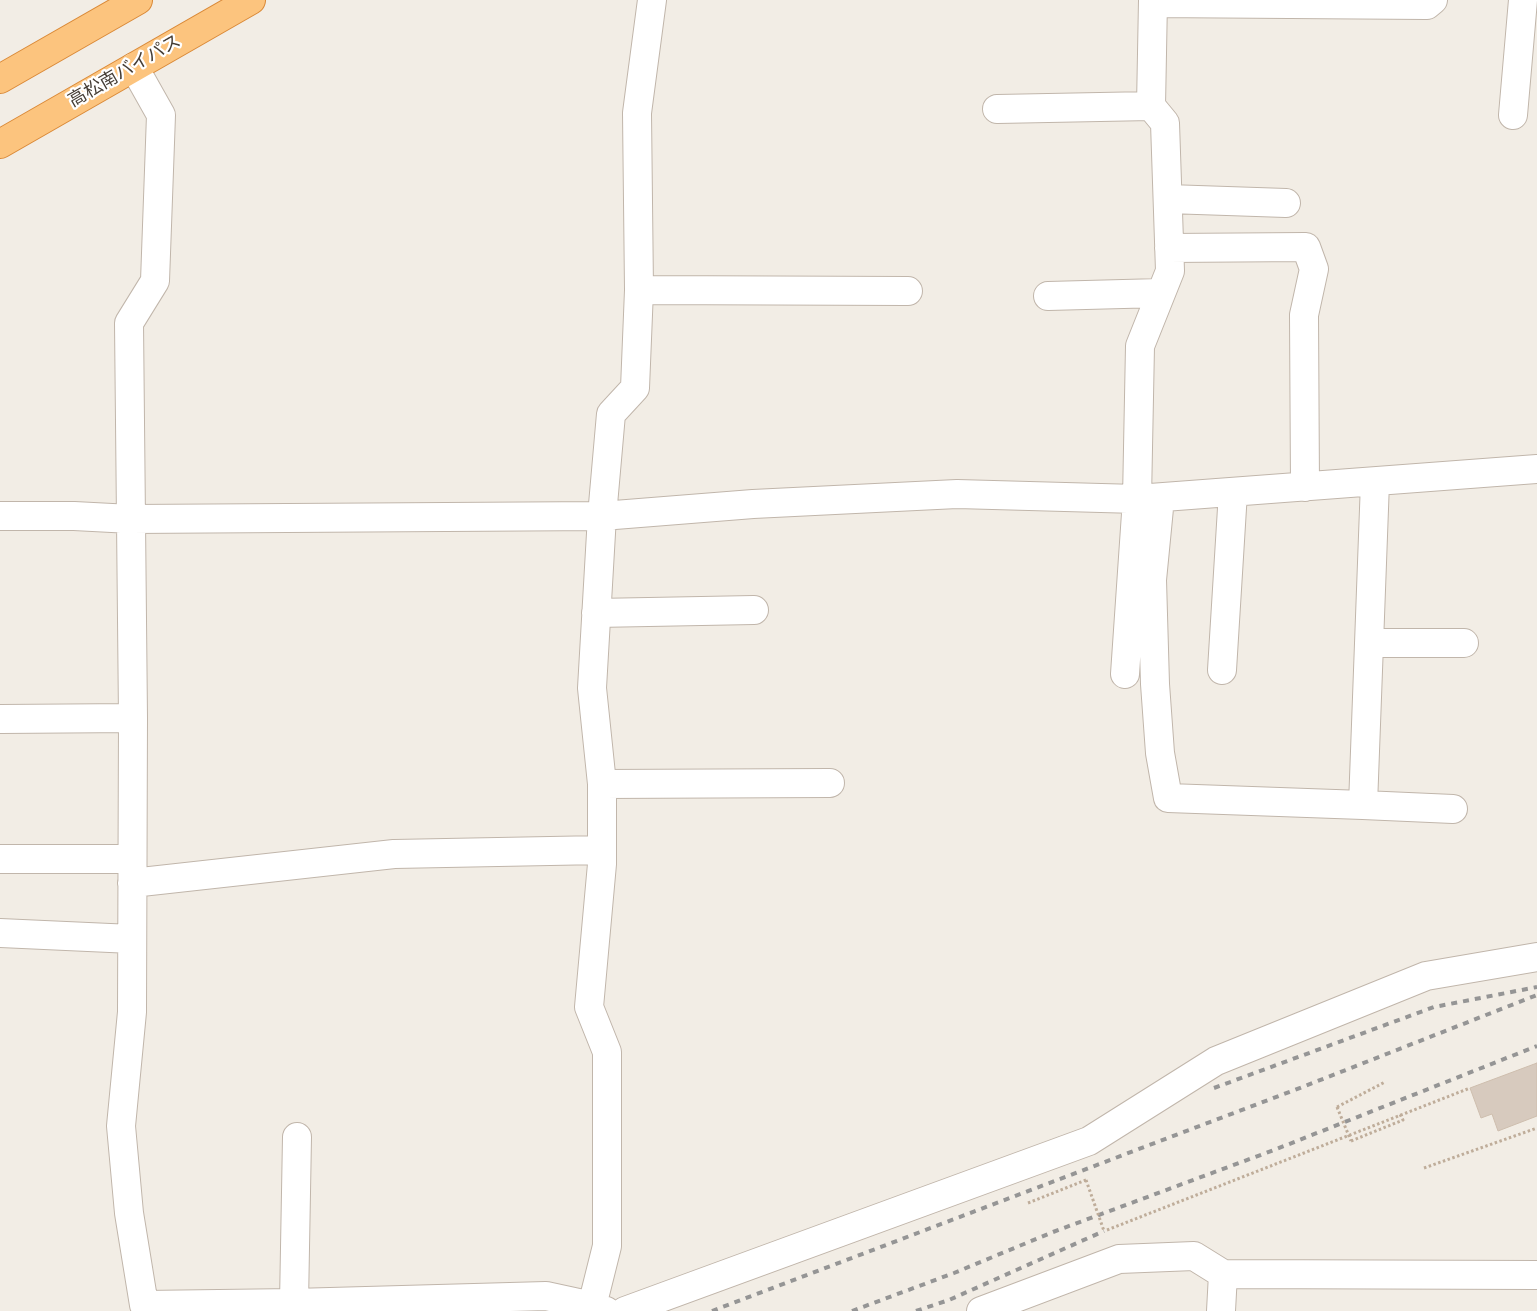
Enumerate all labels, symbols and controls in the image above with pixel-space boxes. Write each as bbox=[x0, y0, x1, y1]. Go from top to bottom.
street label: 高松南バイパス bbox=[65, 31, 185, 113]

